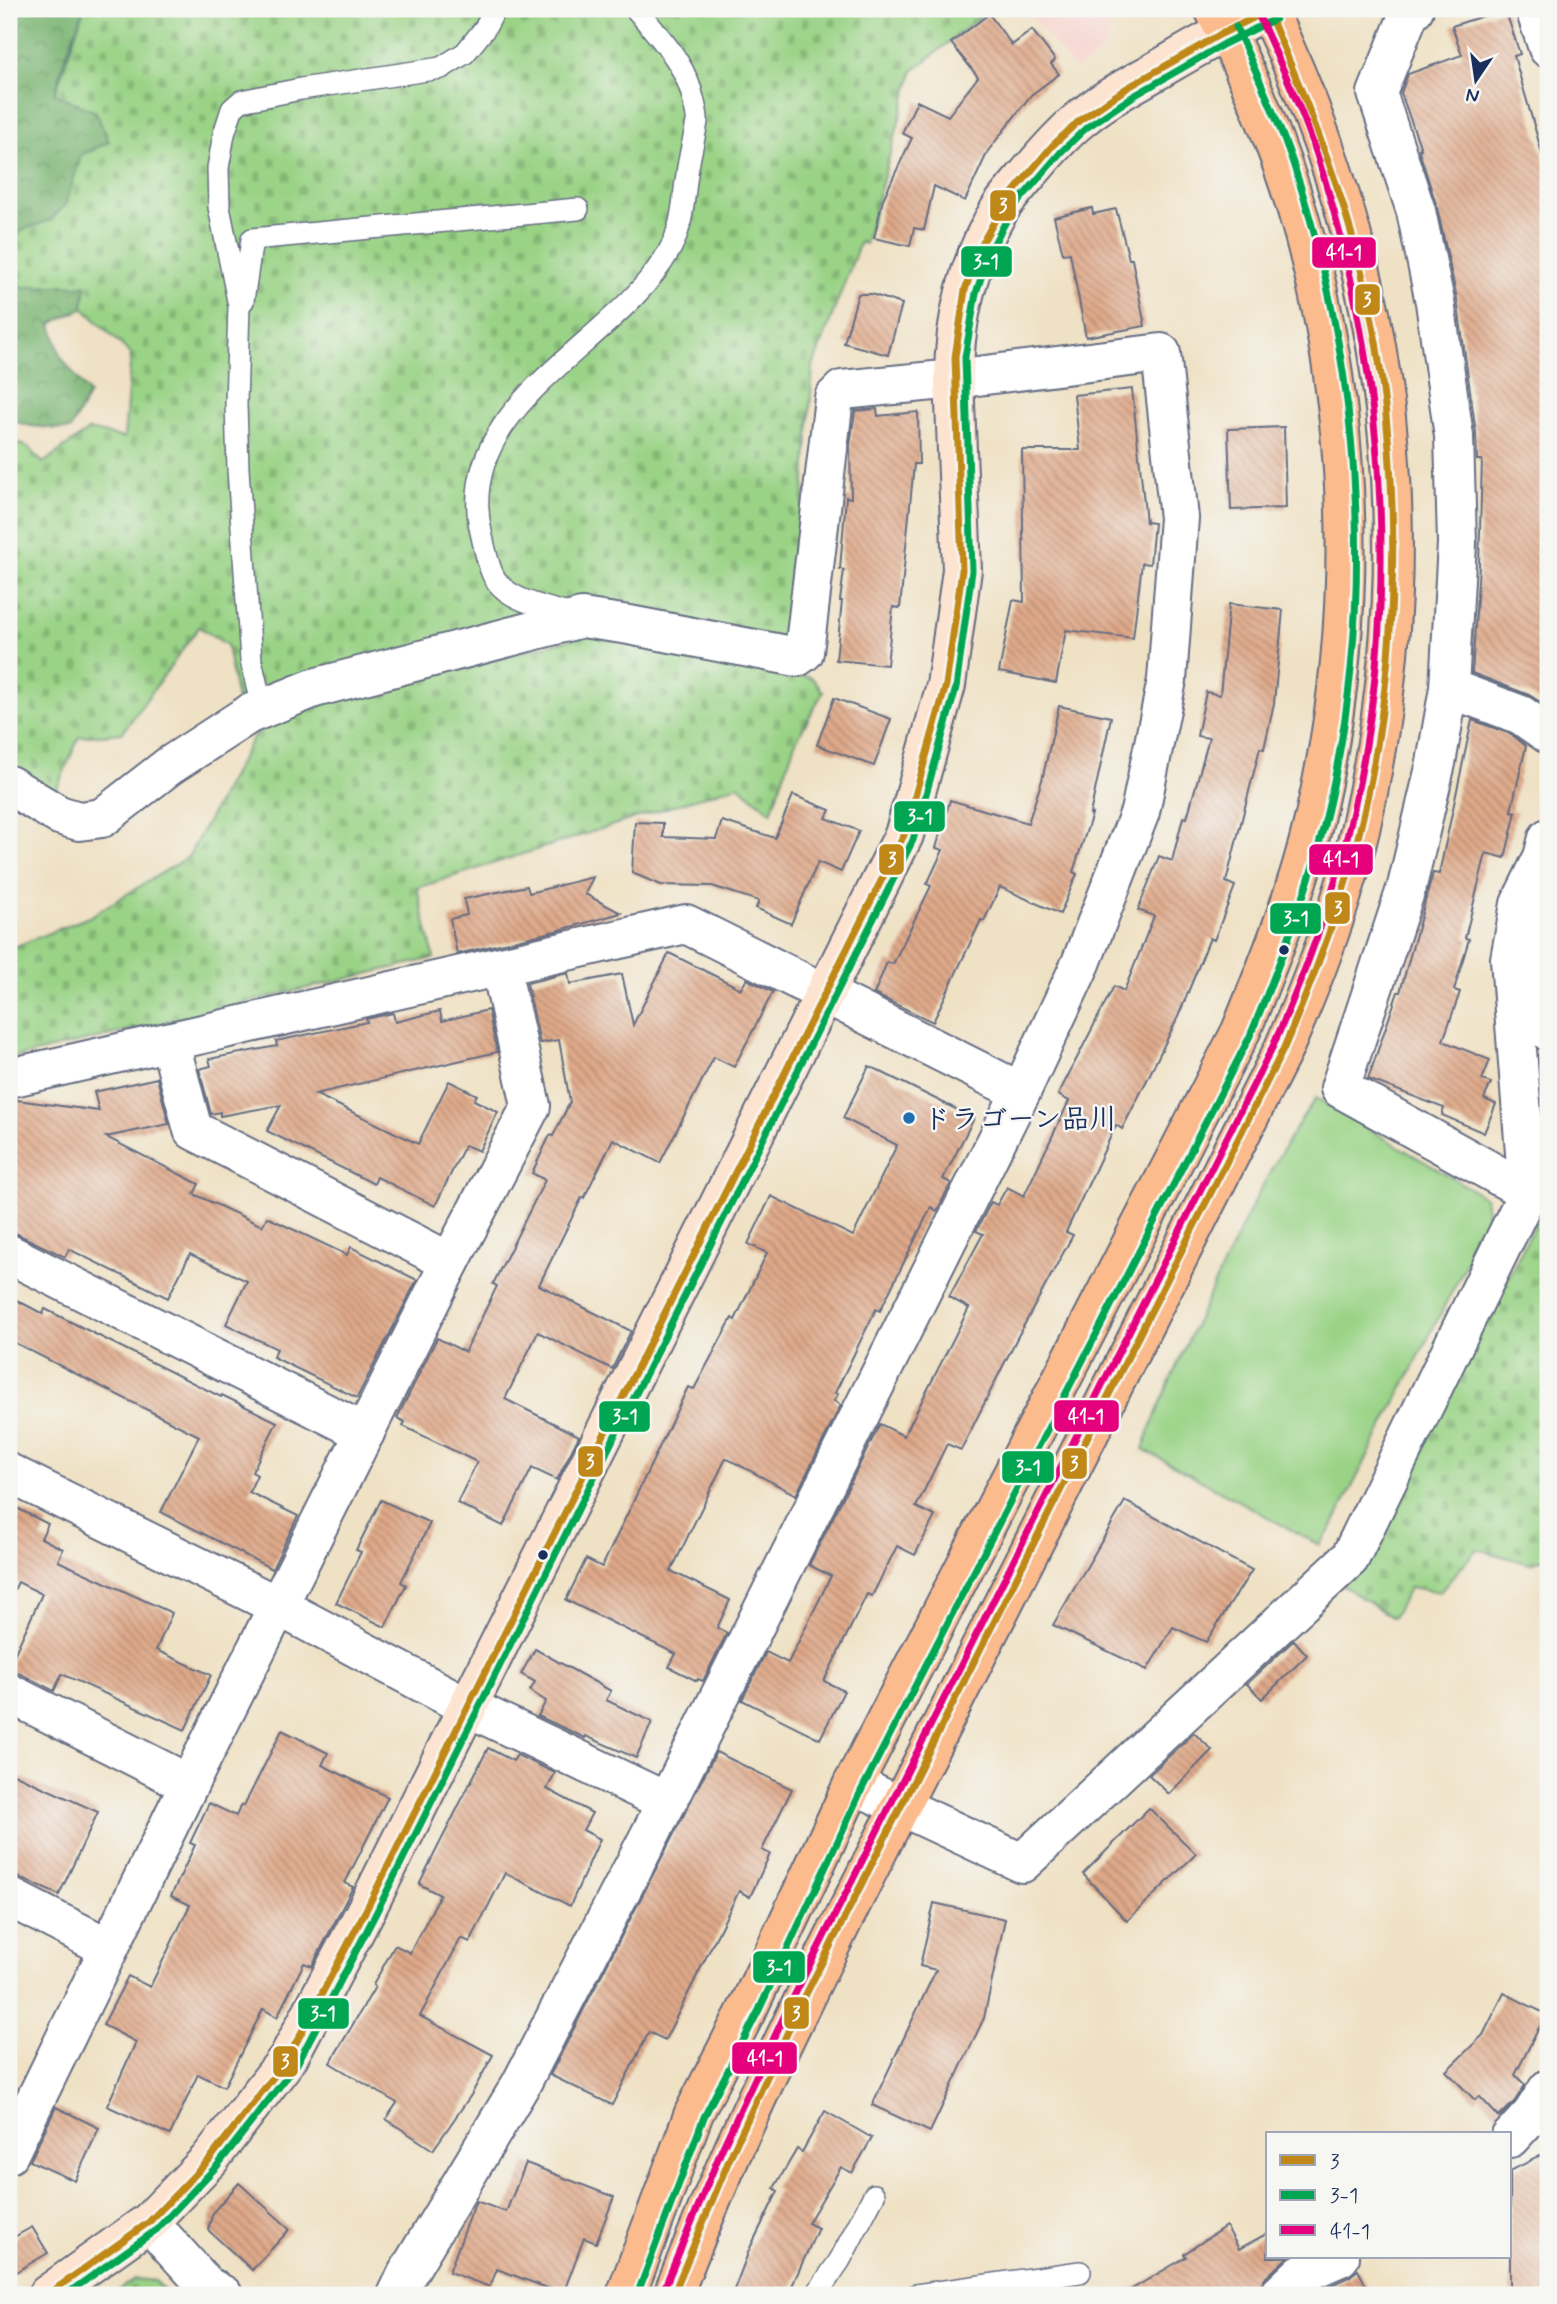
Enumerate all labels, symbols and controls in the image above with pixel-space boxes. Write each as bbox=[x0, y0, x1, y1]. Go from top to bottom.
north arrow bbox=[1442, 46, 1512, 116]
text: N bbox=[1464, 81, 1481, 109]
line badge: 3 bbox=[989, 189, 1017, 222]
text: 3 bbox=[999, 194, 1008, 219]
line badge: 41-1 bbox=[1311, 236, 1377, 269]
text: 41-1 bbox=[1326, 241, 1362, 266]
line badge: 3-1 bbox=[960, 245, 1013, 278]
text: 3-1 bbox=[973, 250, 999, 275]
line badge: 3 bbox=[1354, 283, 1381, 316]
text: 3 bbox=[1363, 288, 1372, 313]
line badge: 3-1 bbox=[893, 800, 946, 833]
text: 3-1 bbox=[907, 805, 933, 830]
line badge: 3 bbox=[878, 843, 905, 876]
line badge: 41-1 bbox=[1308, 843, 1374, 876]
text: 3 bbox=[888, 848, 897, 873]
text: 41-1 bbox=[1323, 848, 1359, 873]
line badge: 3 bbox=[1324, 891, 1351, 925]
text: 3 bbox=[1334, 897, 1343, 922]
line badge: 3-1 bbox=[1269, 902, 1322, 935]
text: 3-1 bbox=[1283, 907, 1309, 932]
unlabelled marker bbox=[1277, 943, 1291, 957]
place label: ドラゴーン品川 bbox=[923, 1102, 1117, 1139]
marker: ドラゴーン品川 bbox=[901, 1110, 917, 1126]
line badge: 41-1 bbox=[1053, 1399, 1120, 1433]
line badge: 3-1 bbox=[598, 1400, 651, 1433]
text: 3-1 bbox=[612, 1405, 638, 1430]
text: 41-1 bbox=[1068, 1405, 1104, 1430]
line badge: 3 bbox=[577, 1445, 604, 1478]
line badge: 3 bbox=[1061, 1447, 1088, 1480]
text: 3 bbox=[586, 1450, 595, 1475]
line badge: 3-1 bbox=[1001, 1450, 1055, 1484]
text: 3 bbox=[1070, 1452, 1079, 1477]
text: 3-1 bbox=[1015, 1456, 1041, 1481]
unlabelled marker bbox=[536, 1548, 550, 1562]
line badge: 3-1 bbox=[752, 1950, 806, 1984]
text: 3-1 bbox=[766, 1956, 792, 1981]
line badge: 3 bbox=[783, 1996, 810, 2030]
line badge: 3-1 bbox=[297, 1997, 350, 2030]
text: 3-1 bbox=[310, 2002, 336, 2027]
text: 3 bbox=[792, 2002, 801, 2027]
line badge: 41-1 bbox=[731, 2041, 798, 2075]
line badge: 3 bbox=[272, 2045, 299, 2078]
text: 41-1 bbox=[747, 2047, 783, 2072]
text: 3 bbox=[281, 2050, 290, 2075]
legend bbox=[1266, 2132, 1512, 2258]
text: 3 bbox=[1330, 2148, 1340, 2176]
text: 3-1 bbox=[1330, 2182, 1358, 2210]
text: 41-1 bbox=[1330, 2218, 1370, 2246]

